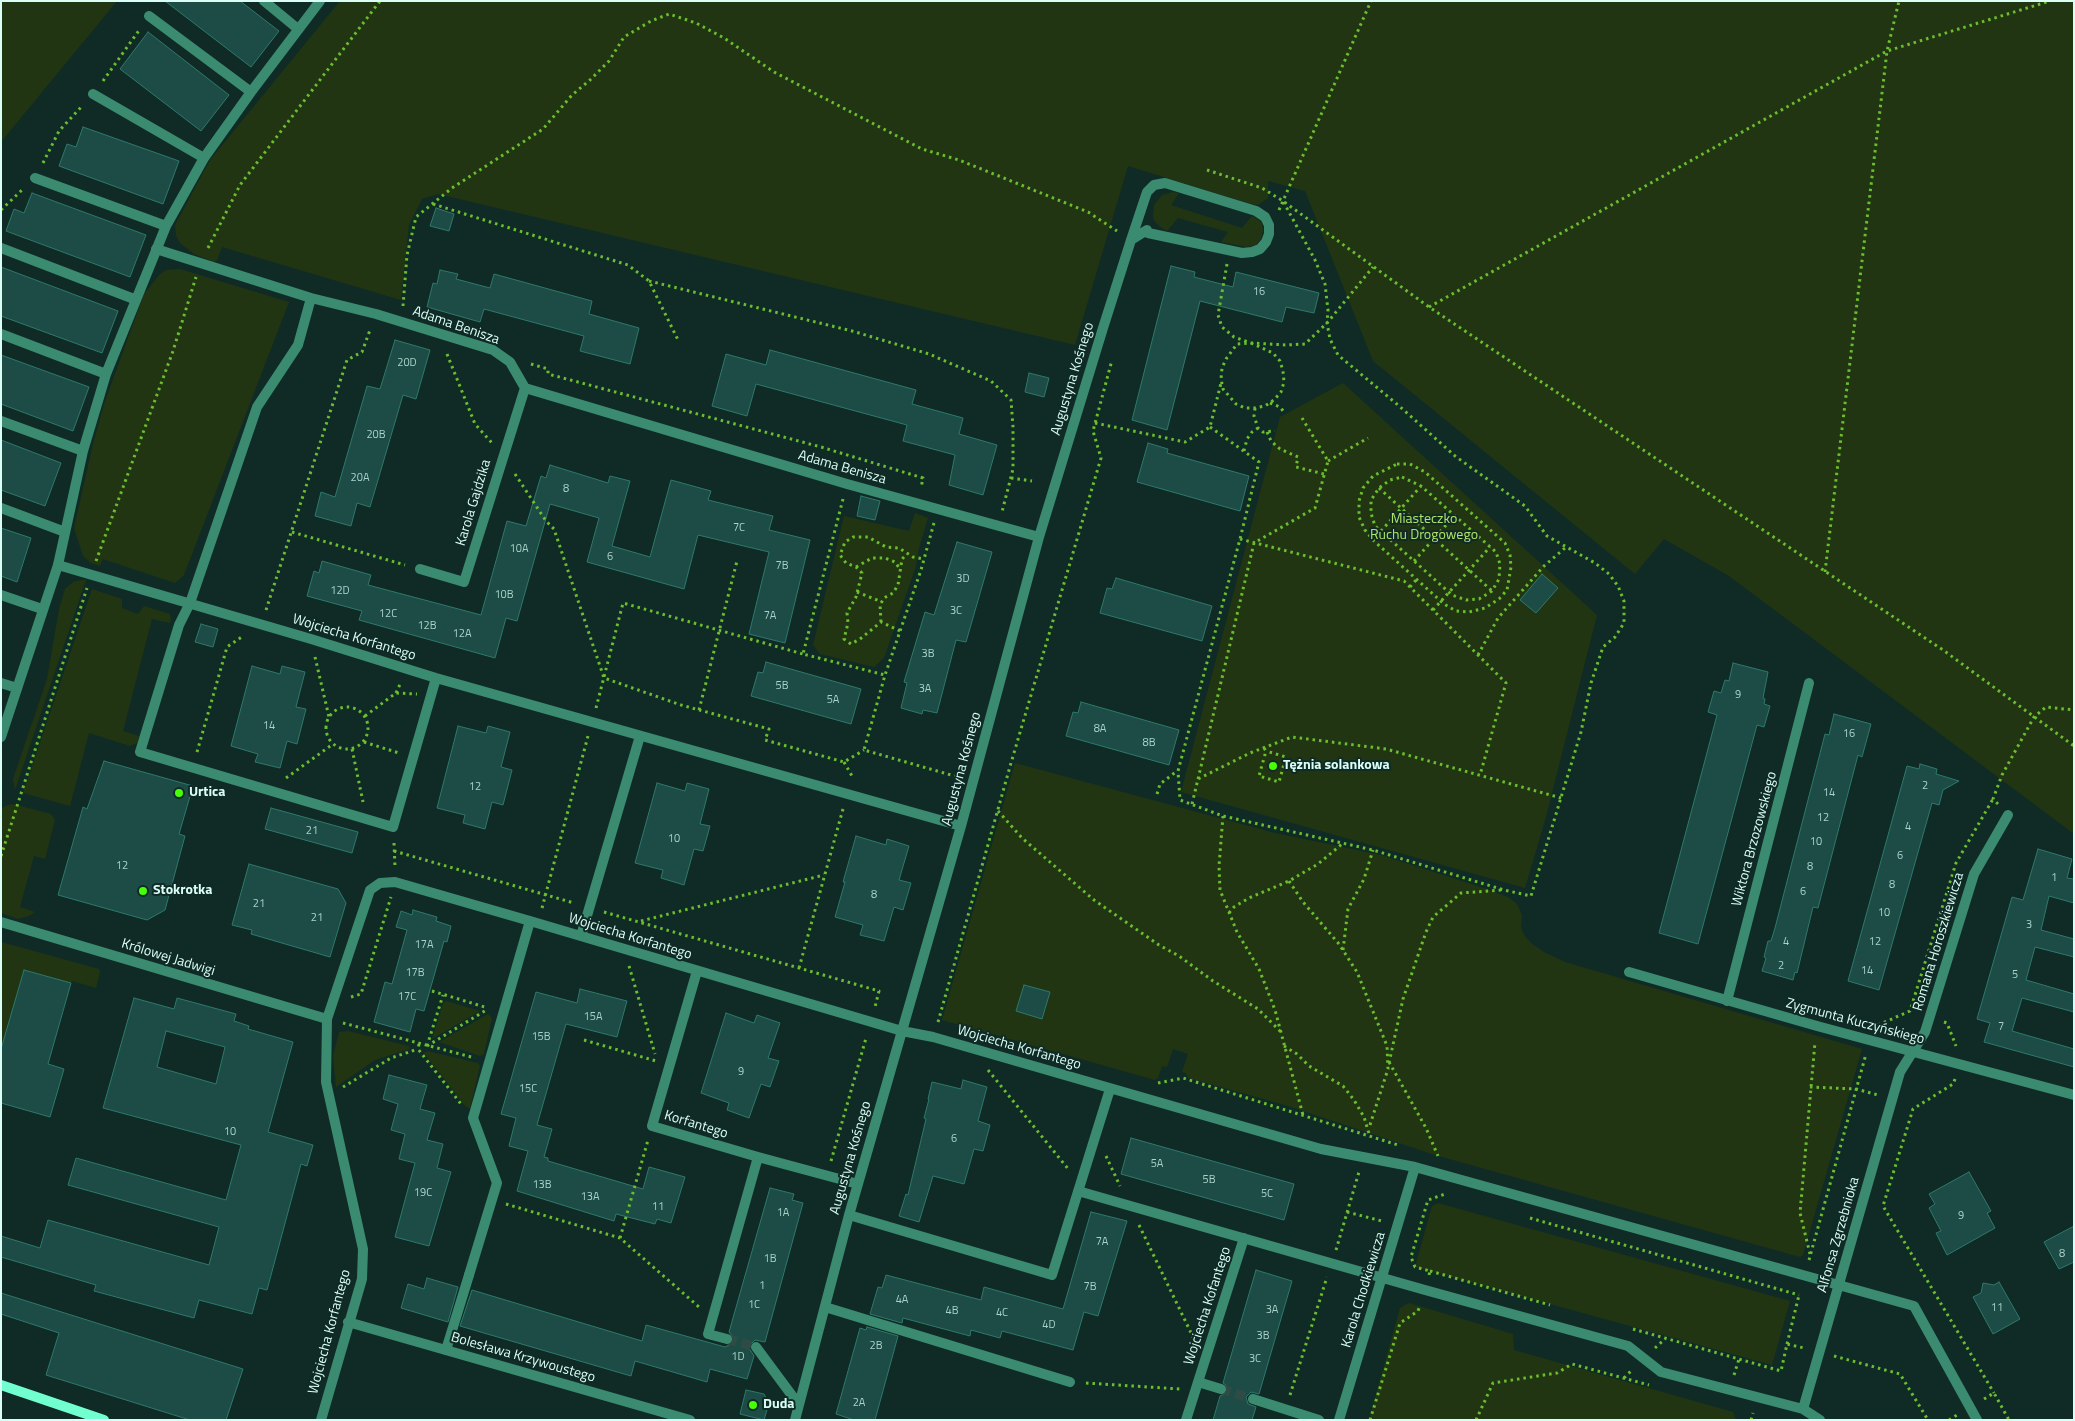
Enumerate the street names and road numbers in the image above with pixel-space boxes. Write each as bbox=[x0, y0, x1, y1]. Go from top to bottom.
street label: Adama Benisza bbox=[410, 303, 502, 349]
street label: Augustyna Kośnego bbox=[1048, 321, 1098, 437]
street label: Adama Benisza bbox=[796, 447, 888, 489]
street label: Karola Gajdzika bbox=[453, 458, 495, 548]
street label: Wojciecha Korfantego bbox=[290, 611, 418, 665]
street label: Augustyna Kośnego bbox=[939, 710, 985, 828]
street label: Wiktora Brzozowskiego bbox=[1729, 770, 1781, 908]
street label: Romana Horoszkiewicza bbox=[1910, 871, 1968, 1013]
street label: Wojciecha Korfantego bbox=[566, 910, 694, 964]
street label: Królowej Jadwigi bbox=[119, 936, 217, 980]
street label: Zygmunta Kuczyńskiego bbox=[1784, 995, 1926, 1049]
street label: Wojciecha Korfantego bbox=[955, 1022, 1083, 1074]
street label: Augustyna Kośnego bbox=[827, 1099, 875, 1217]
street label: Korfantego bbox=[662, 1107, 730, 1143]
street label: Alfonsa Zgrzebnioka bbox=[1814, 1175, 1864, 1295]
street label: Karola Chodkiewicza bbox=[1338, 1230, 1390, 1350]
street label: Wojciecha Kofantego bbox=[1181, 1245, 1235, 1367]
street label: Wojciecha Korfantego bbox=[305, 1268, 355, 1396]
street label: Bolesława Krzywoustego bbox=[449, 1329, 597, 1387]

